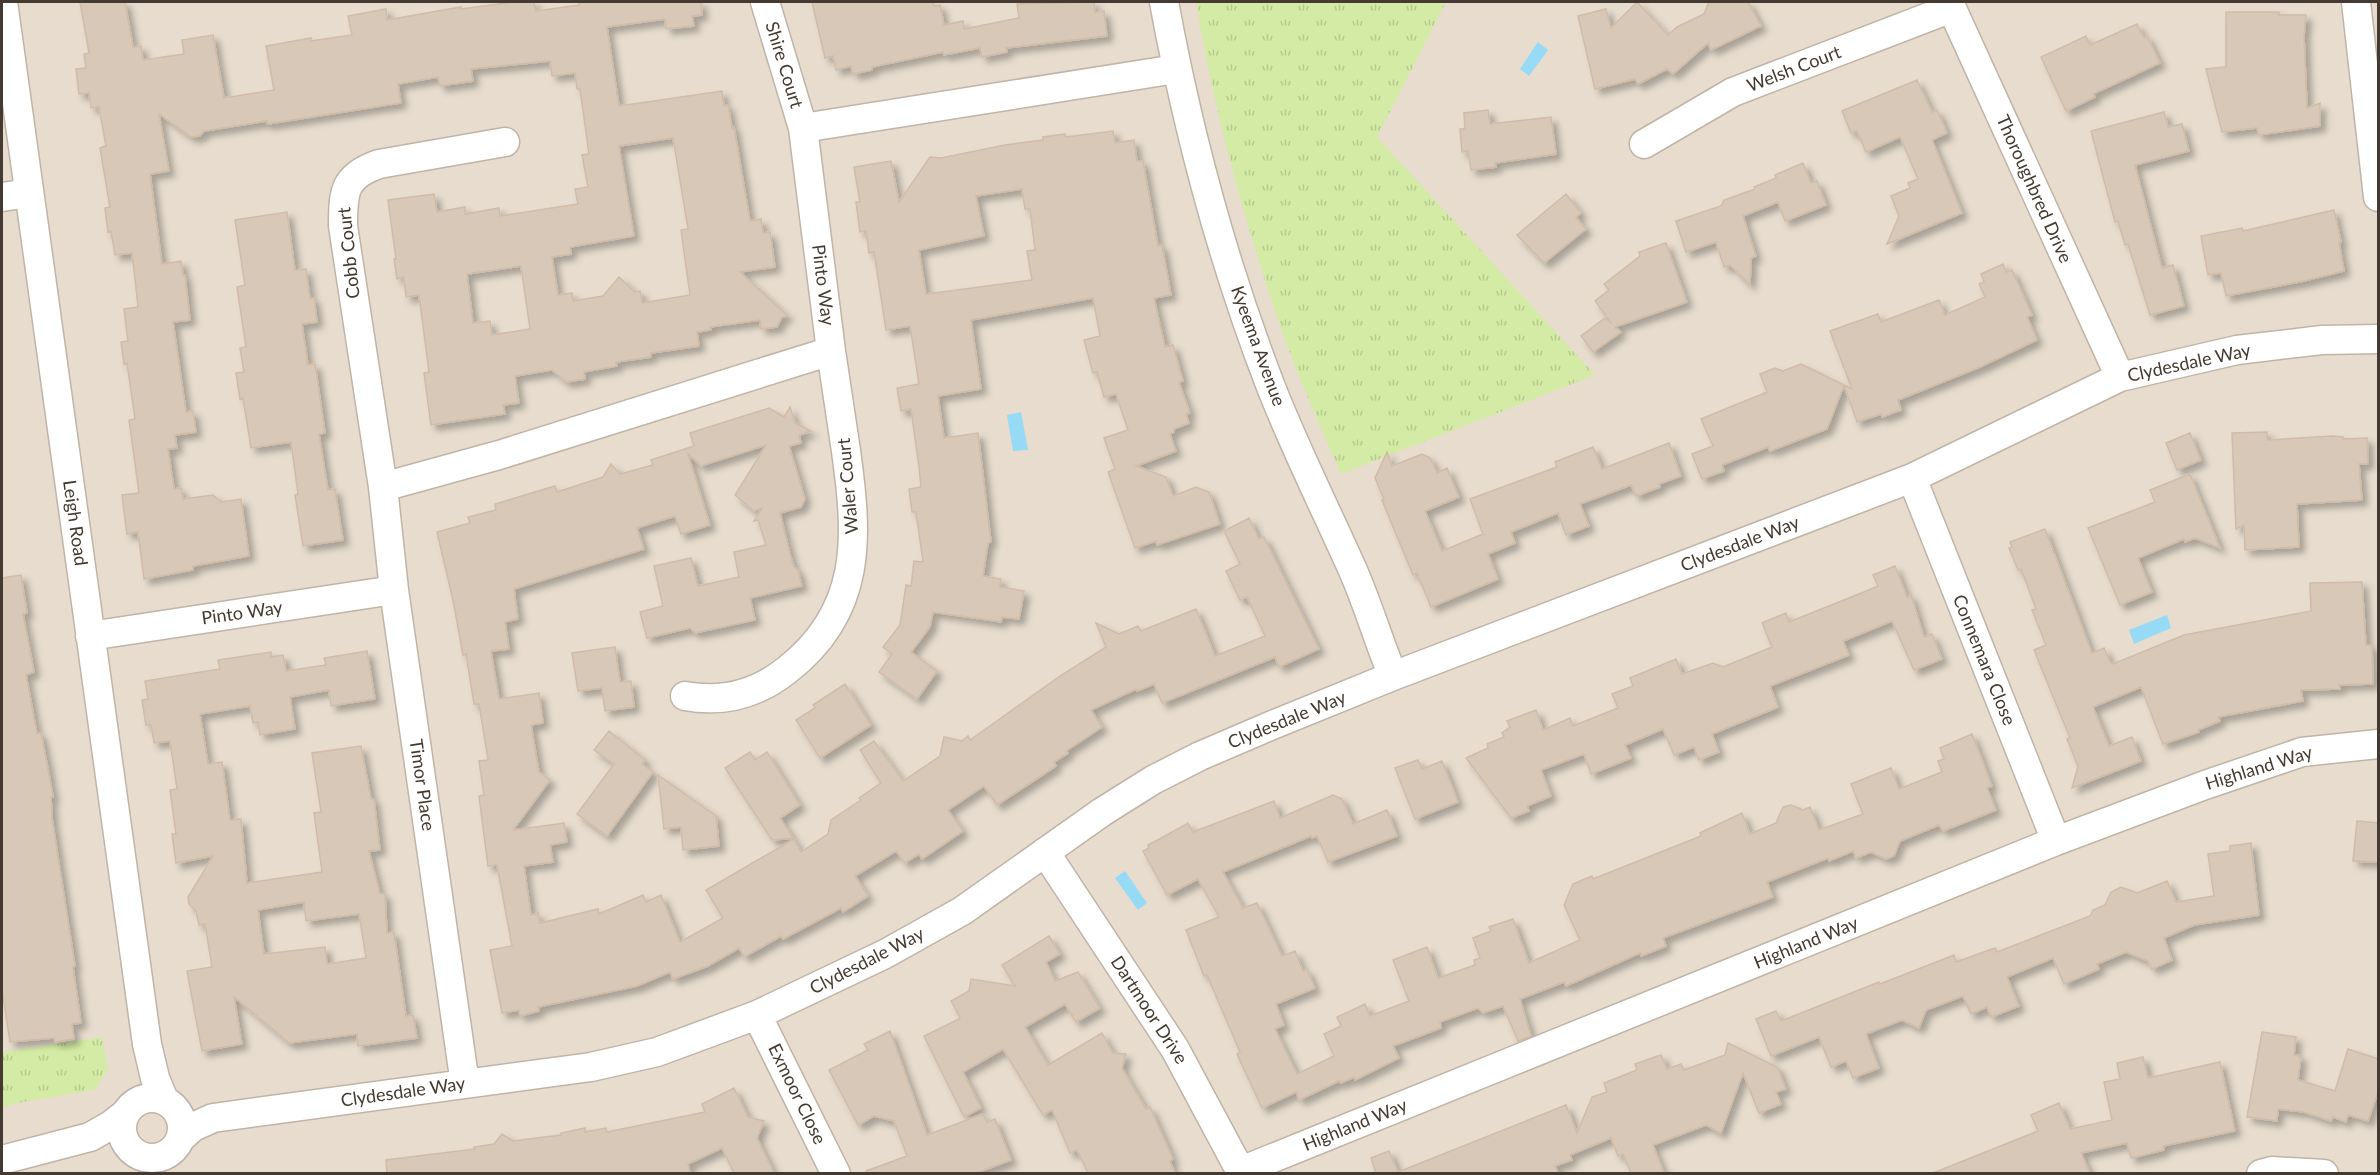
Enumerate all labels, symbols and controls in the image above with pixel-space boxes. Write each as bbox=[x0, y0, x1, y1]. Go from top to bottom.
street label: Shire Court bbox=[761, 19, 809, 111]
street label: Welsh Court bbox=[1744, 40, 1844, 96]
street label: Thoroughbred Drive bbox=[1992, 111, 2077, 266]
street label: Cobb Court bbox=[332, 206, 364, 300]
street label: Pinto Way bbox=[808, 243, 840, 327]
street label: Kyeema Avenue bbox=[1227, 283, 1291, 409]
street label: Clydesdale Way bbox=[2125, 338, 2253, 386]
street label: Waler Court bbox=[832, 437, 862, 535]
street label: Leigh Road bbox=[59, 479, 93, 567]
street label: Clydesdale Way bbox=[1677, 510, 1803, 576]
street label: Connemara Close bbox=[1949, 591, 2021, 728]
street label: Pinto Way bbox=[200, 595, 285, 629]
street label: Clydesdale Way bbox=[1224, 685, 1350, 753]
street label: Timor Place bbox=[406, 737, 440, 832]
street label: Highland Way bbox=[2203, 740, 2316, 794]
street label: Highland Way bbox=[1750, 911, 1862, 973]
street label: Clydesdale Way bbox=[806, 922, 928, 998]
street label: Dartmoor Drive bbox=[1107, 951, 1193, 1068]
street label: Exmoor Close bbox=[764, 1040, 832, 1147]
street label: Clydesdale Way bbox=[339, 1071, 467, 1111]
street label: Highland Way bbox=[1299, 1093, 1411, 1155]

